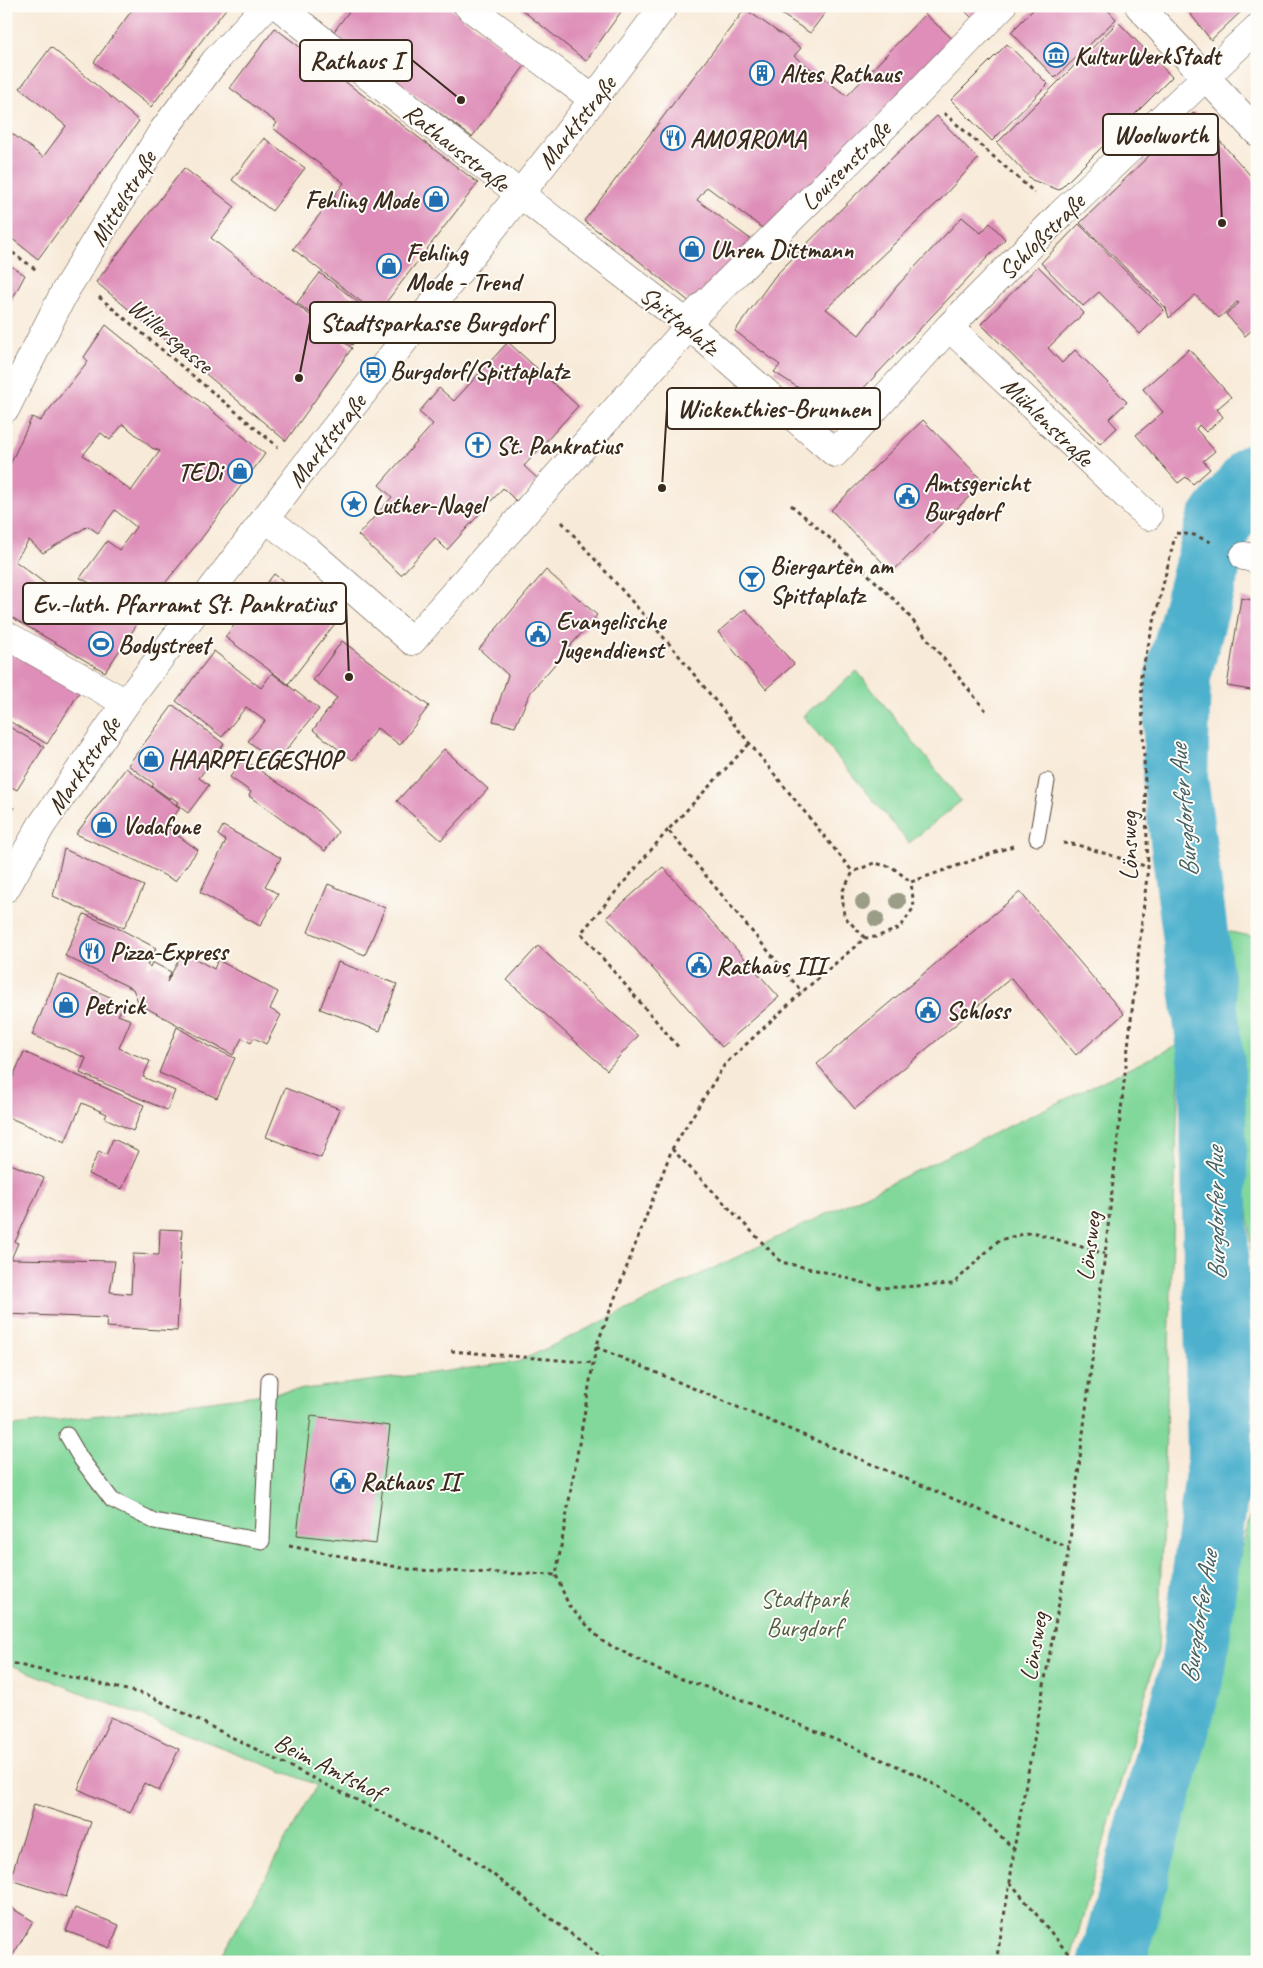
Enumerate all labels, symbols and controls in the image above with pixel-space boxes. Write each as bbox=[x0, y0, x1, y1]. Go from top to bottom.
callout: Rathaus I bbox=[300, 40, 412, 81]
place label: KulturWerkStadt bbox=[1074, 40, 1223, 72]
museum icon: KulturWerkStadt bbox=[1043, 42, 1069, 68]
text: Rathaus I bbox=[310, 44, 409, 77]
place label: Altes Rathaus bbox=[780, 58, 903, 90]
building icon: Altes Rathaus bbox=[749, 60, 775, 86]
street label: Marktstraße bbox=[530, 68, 624, 176]
street label: Rathausstraße bbox=[397, 96, 517, 200]
street label: Louisenstraße bbox=[794, 112, 899, 218]
callout: Woolworth bbox=[1103, 114, 1218, 155]
text: Woolworth bbox=[1113, 118, 1209, 151]
place label: AMOЯROMA bbox=[690, 123, 807, 155]
restaurant icon: AMOЯROMA bbox=[660, 125, 686, 151]
street label: Mittelstraße bbox=[82, 143, 165, 252]
place label: Fehling Mode bbox=[305, 184, 421, 216]
street label: Schloßstraße bbox=[992, 185, 1093, 287]
shop icon: Fehling Mode bbox=[423, 186, 449, 212]
place label: Uhren Dittmann bbox=[710, 234, 854, 266]
shop icon: Uhren Dittmann bbox=[679, 236, 705, 262]
place label: Fehling Mode - Trend bbox=[406, 237, 524, 298]
shop icon: Fehling Mode - Trend bbox=[376, 253, 402, 279]
street label: Spittaplatz bbox=[633, 279, 728, 364]
street label: Willersgasse bbox=[121, 291, 221, 382]
callout: Stadtsparkasse Burgdorf bbox=[310, 302, 555, 343]
text: Stadtsparkasse Burgdorf bbox=[320, 306, 550, 339]
place label: Burgdorf/Spittaplatz bbox=[390, 355, 571, 387]
bus stop icon: Burgdorf/Spittaplatz bbox=[360, 357, 386, 383]
street label: Mühlenstraße bbox=[994, 370, 1102, 475]
street label: Marktstraße bbox=[280, 386, 374, 494]
callout: Wickenthies-Brunnen bbox=[667, 388, 880, 429]
text: Wickenthies-Brunnen bbox=[677, 392, 872, 425]
place label: St. Pankratius bbox=[496, 430, 624, 462]
church icon: St. Pankratius bbox=[465, 432, 491, 458]
place label: TEDi bbox=[178, 456, 225, 488]
shop icon: TEDi bbox=[227, 458, 253, 484]
place label: Amtsgericht Burgdorf bbox=[924, 467, 1032, 528]
public building icon: Amtsgericht Burgdorf bbox=[894, 483, 920, 509]
place label: Luther-Nagel bbox=[372, 489, 489, 521]
place icon: Luther-Nagel bbox=[341, 491, 367, 517]
place label: Biergarten am Spittaplatz bbox=[770, 550, 895, 611]
bar icon: Biergarten am Spittaplatz bbox=[739, 566, 765, 592]
callout: Ev.-luth. Pfarramt St. Pankratius bbox=[23, 583, 346, 624]
text: Ev.-luth. Pfarramt St. Pankratius bbox=[33, 587, 338, 620]
place label: Evangelische Jugenddienst bbox=[554, 605, 668, 666]
public building icon: Evangelische Jugenddienst bbox=[525, 621, 551, 647]
place label: Bodystreet bbox=[118, 629, 213, 661]
sports icon: Bodystreet bbox=[88, 631, 114, 657]
street label: Marktstraße bbox=[40, 709, 129, 820]
water label: Burgdorfer Aue bbox=[1161, 740, 1206, 879]
place label: HAARPFLEGESHOP bbox=[168, 744, 346, 776]
shop icon: HAARPFLEGESHOP bbox=[138, 746, 164, 772]
place label: Vodafone bbox=[122, 810, 202, 842]
street label: Lönsweg bbox=[1113, 810, 1145, 881]
shop icon: Vodafone bbox=[91, 812, 117, 838]
place label: Pizza-Express bbox=[110, 936, 230, 968]
restaurant icon: Pizza-Express bbox=[79, 938, 105, 964]
place label: Rathaus III bbox=[716, 950, 831, 982]
public building icon: Rathaus III bbox=[686, 952, 712, 978]
place label: Petrick bbox=[84, 990, 147, 1022]
shop icon: Petrick bbox=[53, 992, 79, 1018]
place label: Schloss bbox=[946, 995, 1012, 1027]
public building icon: Schloss bbox=[915, 997, 941, 1023]
water label: Burgdorfer Aue bbox=[1198, 1144, 1233, 1281]
street label: Lönsweg bbox=[1069, 1209, 1109, 1282]
place label: Rathaus II bbox=[360, 1466, 464, 1498]
public building icon: Rathaus II bbox=[330, 1468, 356, 1494]
water label: Burgdorfer Aue bbox=[1172, 1545, 1226, 1685]
park label: Stadtpark Burgdorf bbox=[760, 1583, 850, 1644]
street label: Lönsweg bbox=[1012, 1608, 1056, 1683]
street label: Beim Amtshof bbox=[269, 1726, 393, 1811]

